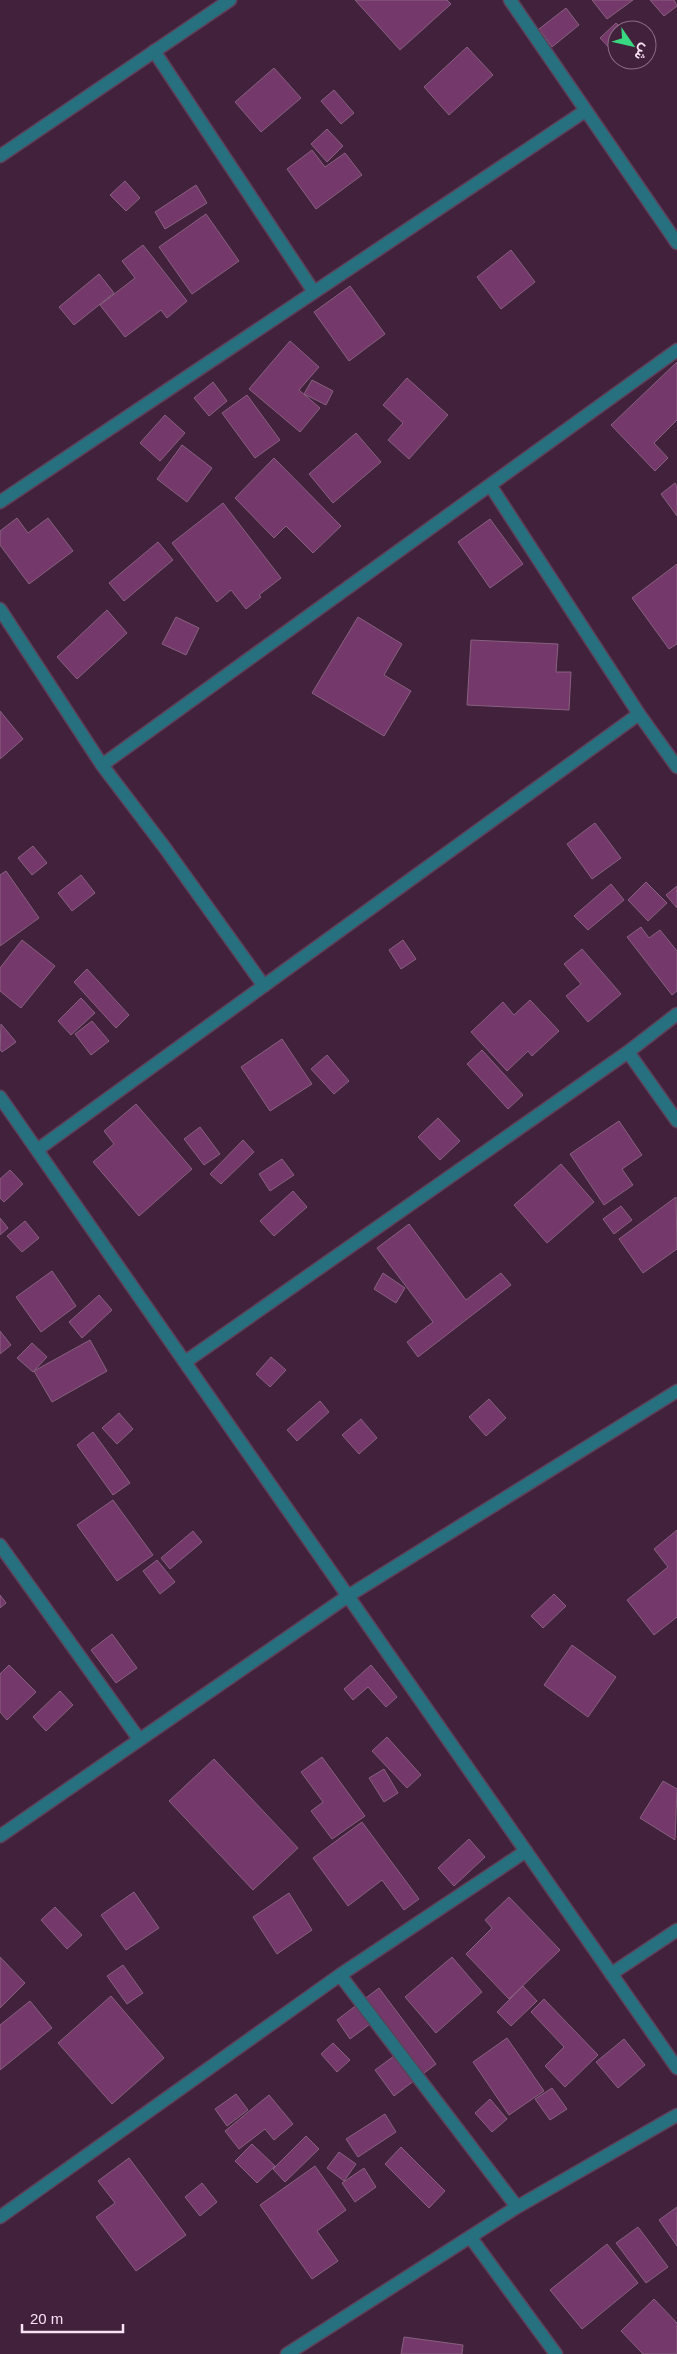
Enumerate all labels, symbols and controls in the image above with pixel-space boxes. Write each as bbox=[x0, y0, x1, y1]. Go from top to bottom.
north arrow bbox=[607, 20, 657, 70]
text: ش bbox=[631, 40, 654, 64]
scale bar bbox=[22, 2302, 124, 2334]
text: 20 m bbox=[30, 2310, 63, 2327]

